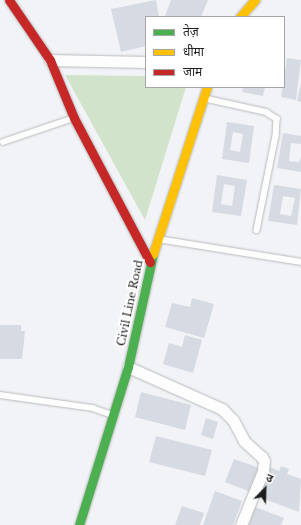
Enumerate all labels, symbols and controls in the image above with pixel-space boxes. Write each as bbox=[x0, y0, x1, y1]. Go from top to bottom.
legend bbox=[145, 16, 285, 88]
text: तेज़ bbox=[183, 24, 199, 39]
text: धीमा bbox=[183, 44, 204, 59]
text: जाम bbox=[183, 64, 202, 79]
street label: Civil Line Road bbox=[114, 259, 146, 347]
north arrow bbox=[245, 469, 285, 509]
text: उ bbox=[264, 470, 275, 486]

